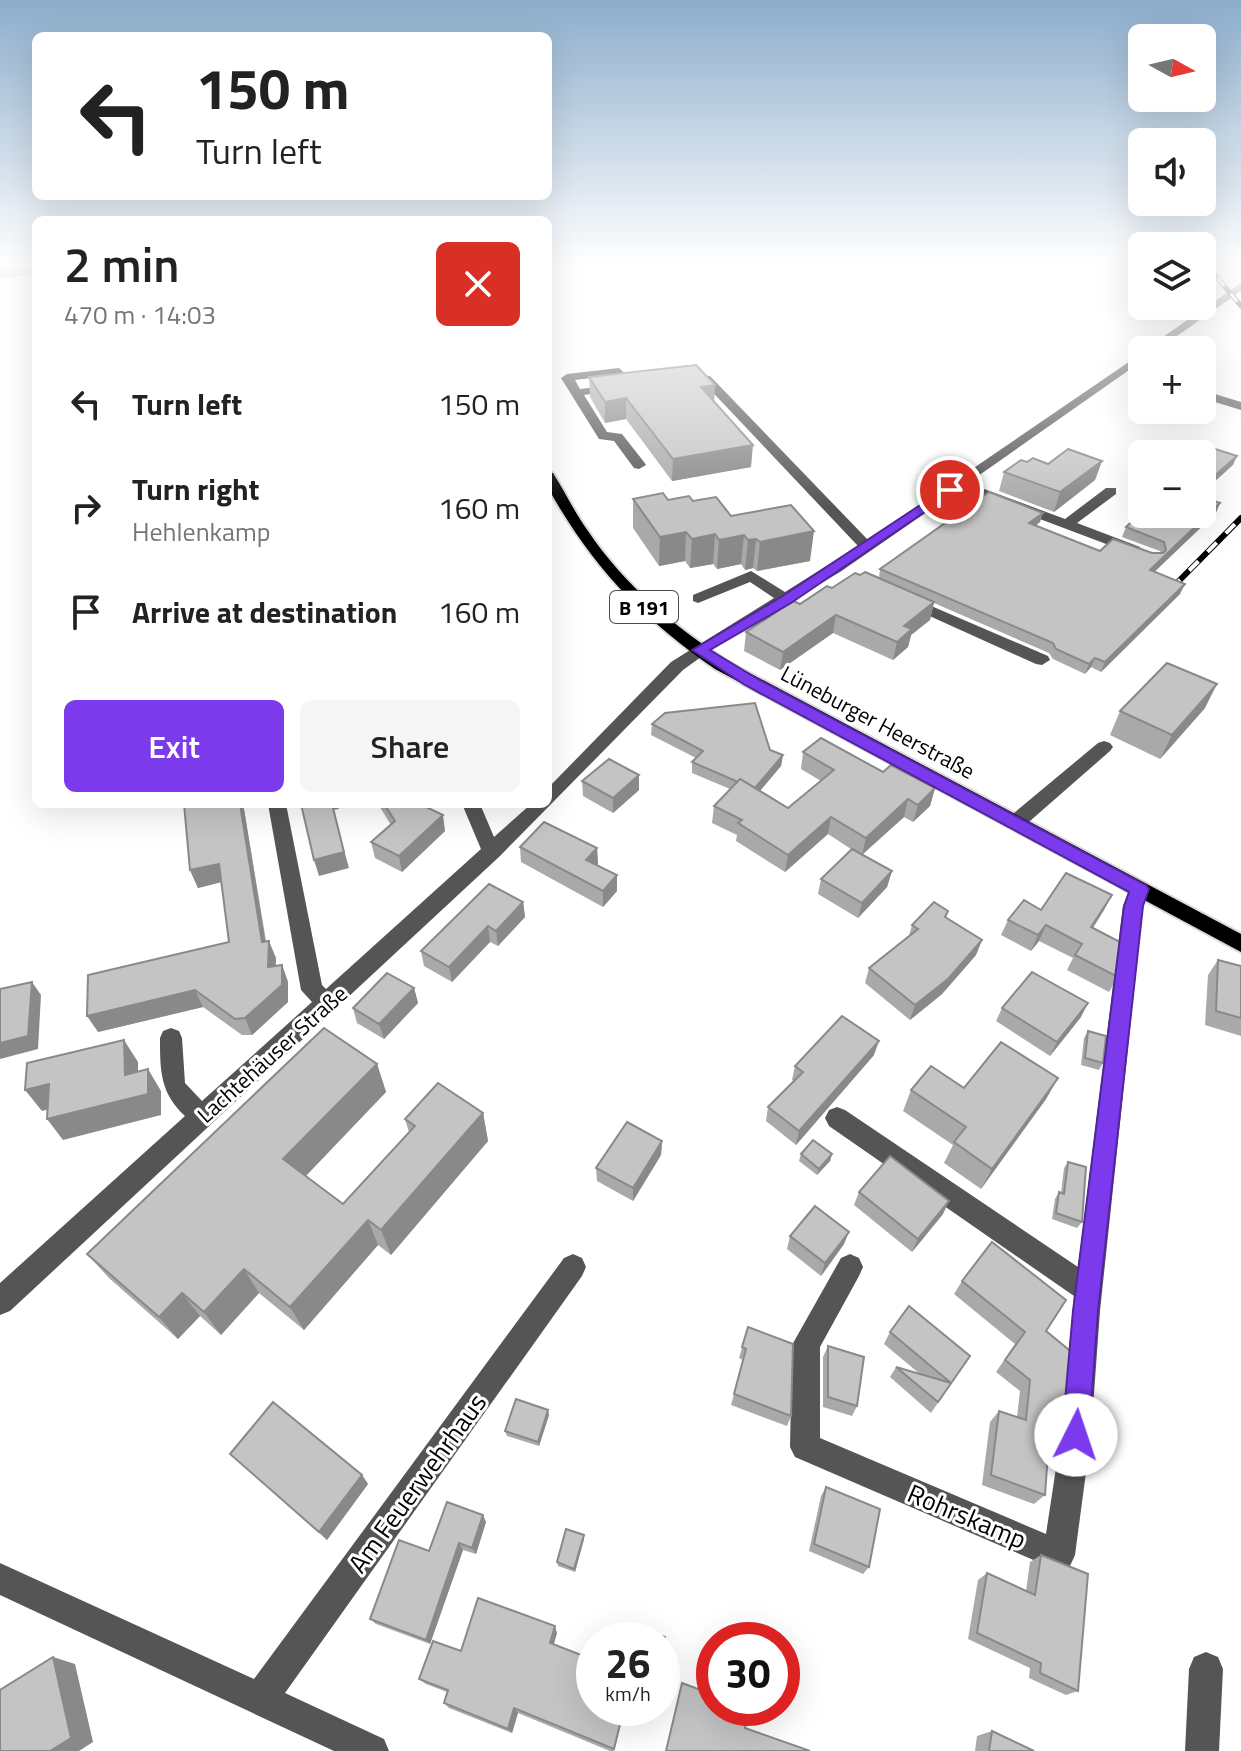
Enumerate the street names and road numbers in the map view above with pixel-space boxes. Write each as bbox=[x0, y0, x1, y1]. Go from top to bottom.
road number: B 191 bbox=[610, 591, 678, 623]
street label: Lüneburger Heerstraße bbox=[775, 656, 981, 788]
street label: Lachtehäuser Straße bbox=[189, 977, 355, 1131]
street label: Am Feuerwehrhaus bbox=[338, 1385, 496, 1581]
street label: Rohrskamp bbox=[902, 1474, 1032, 1558]

